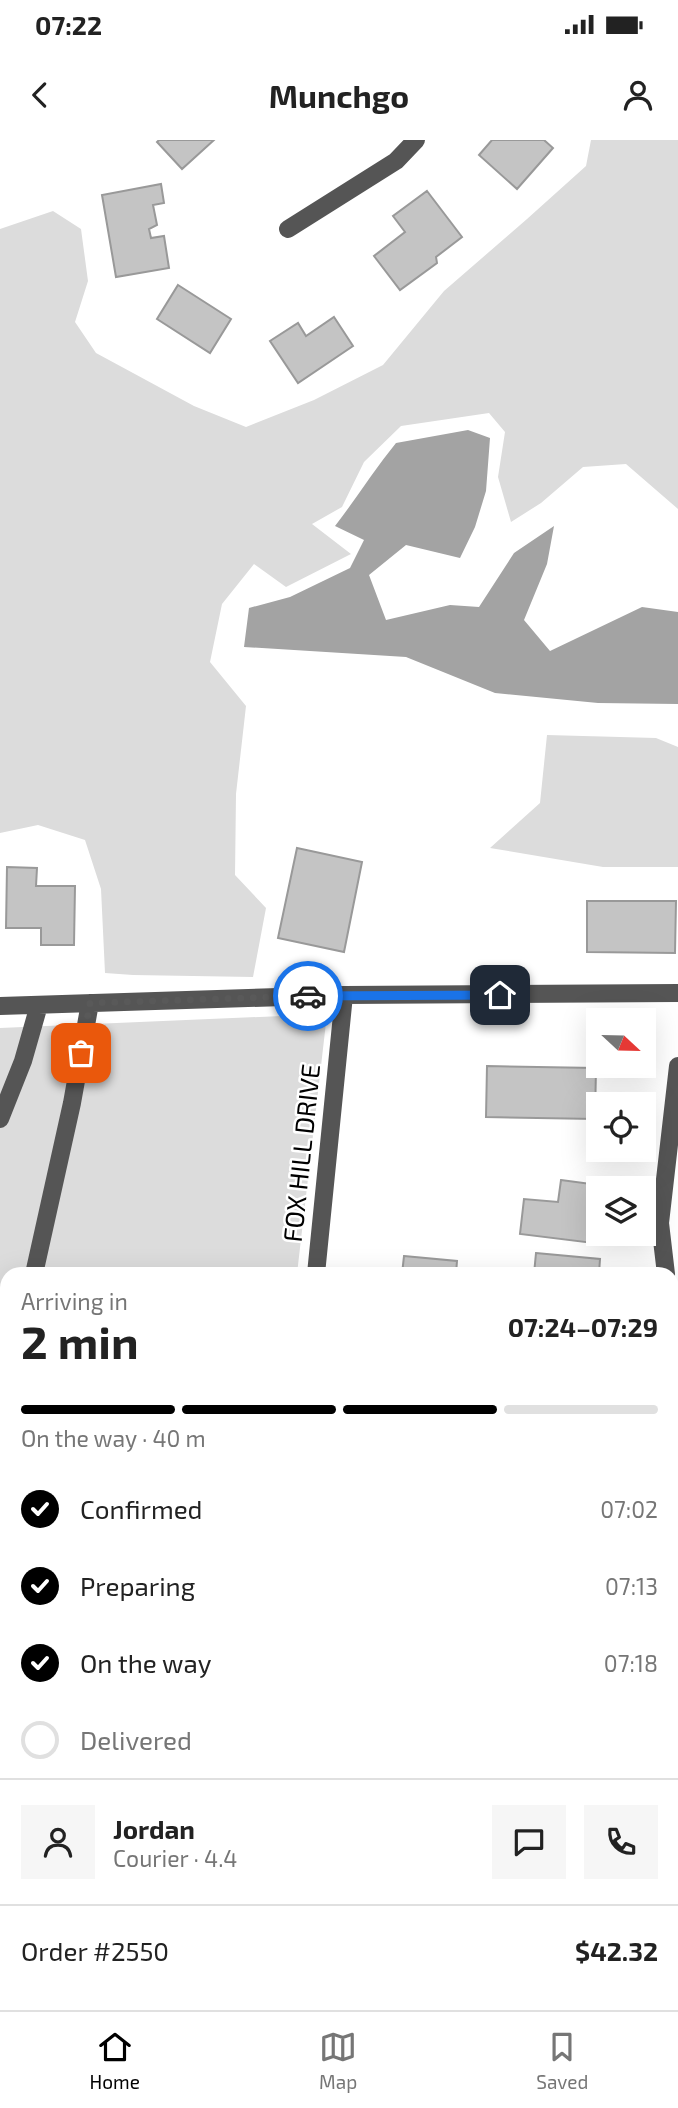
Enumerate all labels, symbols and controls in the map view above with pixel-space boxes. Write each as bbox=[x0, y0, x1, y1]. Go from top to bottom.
text: 07:22 bbox=[35, 9, 102, 40]
icon: back bbox=[21, 76, 59, 114]
text: Munchgo bbox=[269, 76, 409, 114]
icon: person bbox=[619, 76, 657, 114]
courier bbox=[273, 961, 343, 1031]
pin bbox=[470, 965, 530, 1025]
icon: home bbox=[481, 976, 519, 1014]
icon: car bbox=[289, 977, 327, 1015]
north arrow bbox=[586, 1008, 656, 1078]
map controls bbox=[586, 1008, 656, 1246]
pin bbox=[51, 1023, 111, 1083]
icon: bag bbox=[62, 1034, 100, 1072]
street label: FOX HILL DRIVE bbox=[276, 1062, 325, 1243]
button: locate bbox=[586, 1092, 656, 1162]
button: layers bbox=[586, 1176, 656, 1246]
text: Arriving in bbox=[21, 1287, 128, 1315]
text: 07:24–07:29 bbox=[508, 1311, 658, 1342]
text: 2 min bbox=[21, 1313, 139, 1368]
text: On the way · 40 m bbox=[21, 1424, 206, 1452]
icon: check bbox=[21, 1490, 59, 1528]
text: Confirmed bbox=[80, 1493, 203, 1524]
text: 07:02 bbox=[600, 1495, 658, 1523]
icon: check bbox=[21, 1567, 59, 1605]
text: Preparing bbox=[80, 1570, 195, 1601]
text: 07:13 bbox=[605, 1572, 658, 1600]
icon: check bbox=[21, 1644, 59, 1682]
text: On the way bbox=[80, 1647, 211, 1678]
text: 07:18 bbox=[604, 1649, 658, 1677]
text: Delivered bbox=[80, 1724, 192, 1755]
button: person bbox=[21, 1805, 95, 1879]
button: chat bbox=[492, 1805, 566, 1879]
button: phone bbox=[584, 1805, 658, 1879]
text: Jordan bbox=[113, 1813, 195, 1844]
text: Courier · 4.4 bbox=[113, 1844, 237, 1872]
text: Order #2550 bbox=[21, 1935, 169, 1966]
text: $42.32 bbox=[575, 1935, 658, 1966]
tab: Home bbox=[90, 2028, 140, 2093]
tab: Map bbox=[319, 2028, 357, 2093]
tab: Saved bbox=[536, 2028, 588, 2093]

